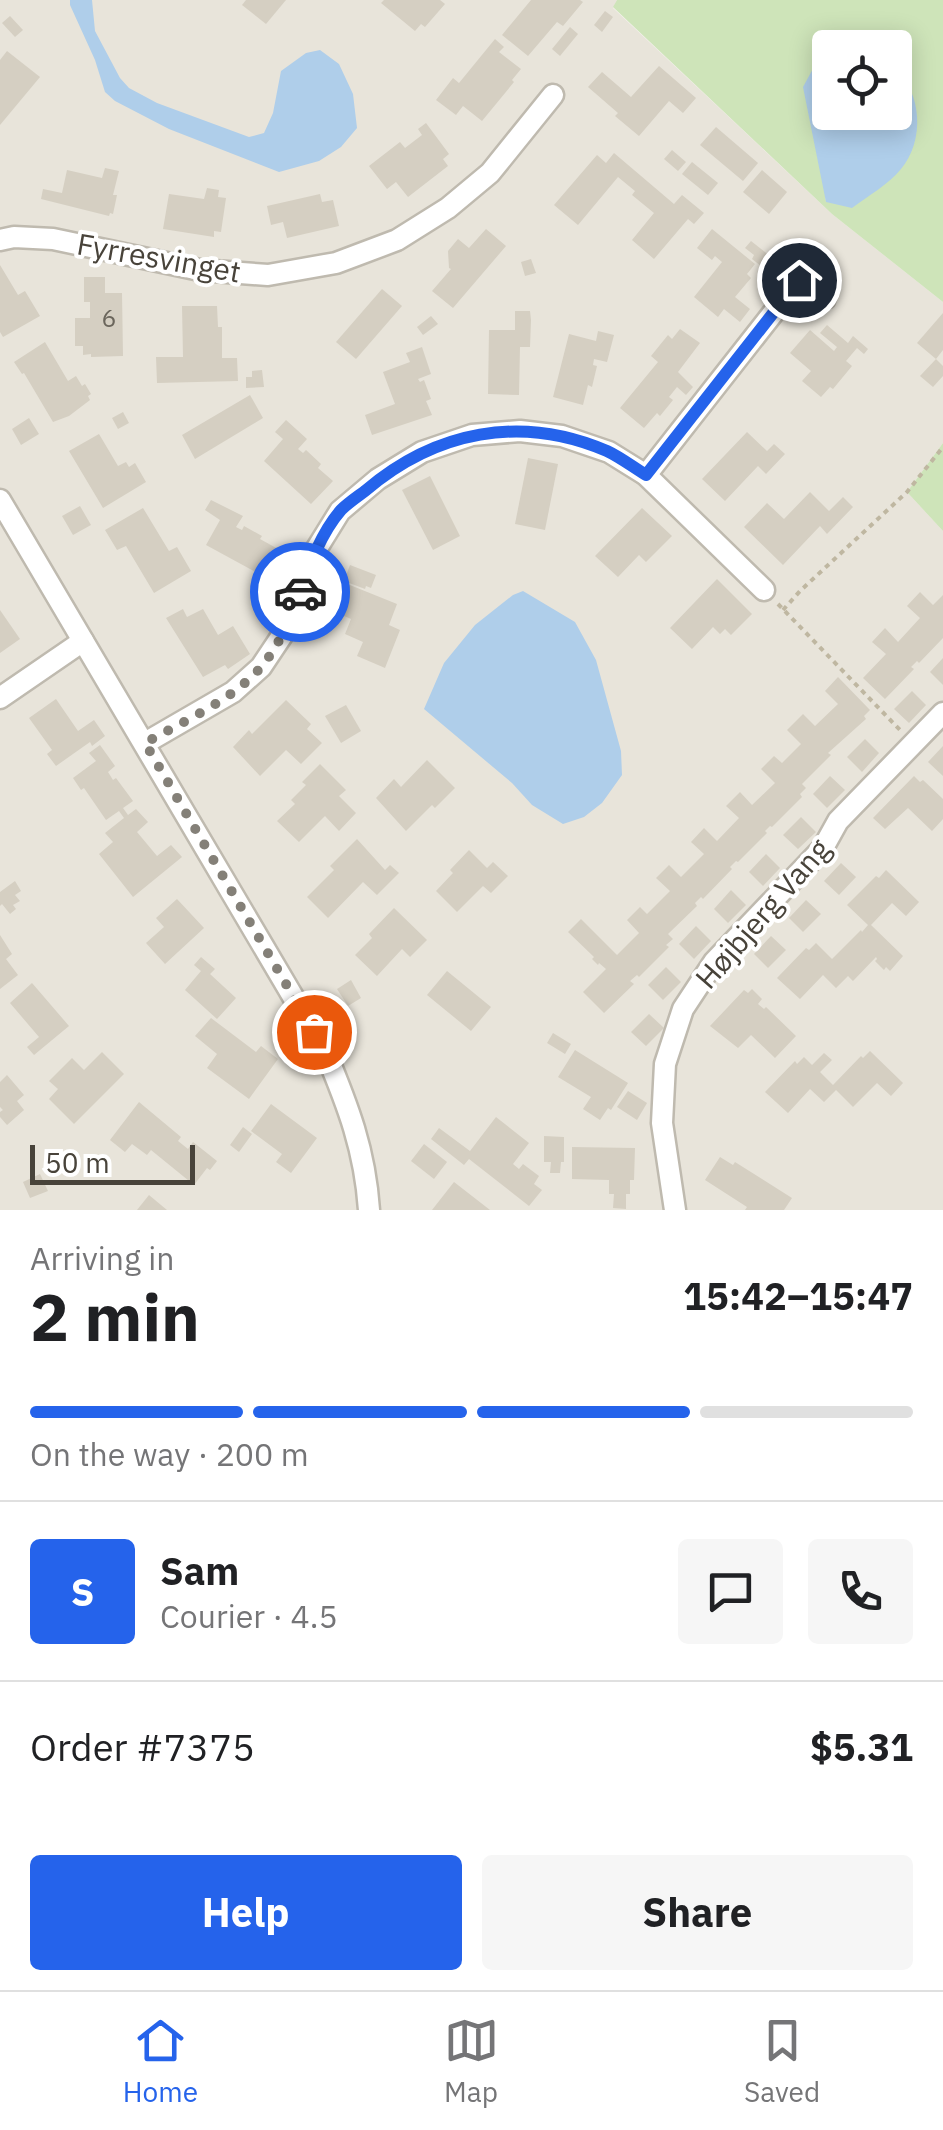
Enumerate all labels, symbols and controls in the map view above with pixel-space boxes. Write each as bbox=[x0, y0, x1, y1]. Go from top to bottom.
map controls bbox=[812, 30, 912, 130]
button: locate bbox=[812, 30, 912, 130]
street label: Fyrresvinget bbox=[74, 223, 244, 291]
pin bbox=[757, 238, 842, 323]
icon: home bbox=[772, 253, 827, 308]
house number: 6 bbox=[101, 301, 117, 334]
courier bbox=[250, 542, 350, 642]
icon: car bbox=[273, 565, 328, 620]
street label: Højbjerg Vang bbox=[686, 830, 838, 996]
pin bbox=[272, 990, 357, 1075]
icon: bag bbox=[287, 1005, 342, 1060]
scale bar bbox=[30, 1140, 195, 1184]
text: 50 m bbox=[45, 1144, 110, 1181]
text: Arriving in bbox=[30, 1237, 175, 1279]
text: 15:42–15:47 bbox=[683, 1271, 913, 1320]
text: 2 min bbox=[30, 1274, 200, 1359]
text: On the way · 200 m bbox=[30, 1433, 309, 1475]
button: chat bbox=[678, 1539, 783, 1644]
button: phone bbox=[808, 1539, 913, 1644]
text: Sam bbox=[160, 1546, 239, 1595]
text: S bbox=[71, 1567, 94, 1616]
text: Courier · 4.5 bbox=[160, 1595, 338, 1637]
text: Order #7375 bbox=[30, 1722, 255, 1771]
text: $5.31 bbox=[810, 1722, 913, 1771]
button: Help bbox=[30, 1855, 462, 1970]
button: Share bbox=[482, 1855, 913, 1970]
tab: Home bbox=[123, 2013, 198, 2110]
tab: Map bbox=[444, 2013, 499, 2110]
tab: Saved bbox=[744, 2013, 820, 2110]

